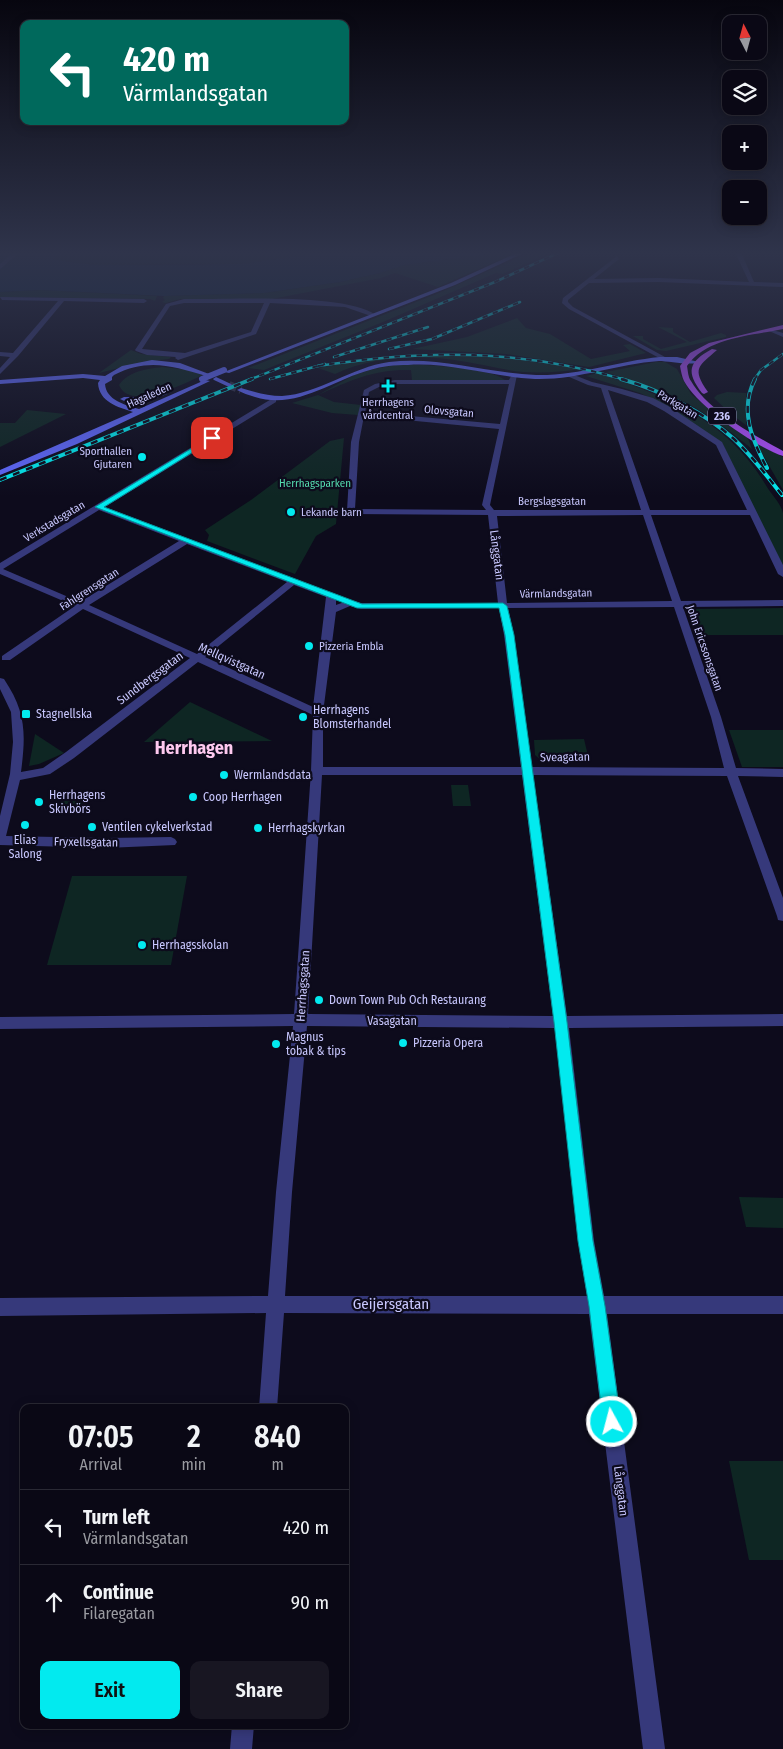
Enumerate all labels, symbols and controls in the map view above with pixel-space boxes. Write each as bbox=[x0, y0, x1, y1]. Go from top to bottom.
north arrow bbox=[722, 15, 768, 60]
map controls bbox=[722, 15, 767, 225]
text: 420 m bbox=[123, 38, 210, 80]
icon: left bbox=[40, 40, 105, 105]
button: layers bbox=[722, 70, 767, 115]
text: Värmlandsgatan bbox=[123, 80, 268, 107]
button: + bbox=[722, 125, 767, 170]
button: − bbox=[722, 180, 767, 225]
marker: Herrhagens vårdcentral bbox=[381, 379, 395, 393]
street label: Hagaleden bbox=[125, 380, 174, 411]
street label: Parkgatan bbox=[655, 387, 700, 421]
place label: Herrhagens vårdcentral bbox=[362, 396, 414, 422]
street label: Olovsgatan bbox=[423, 403, 474, 420]
road number: 236 bbox=[708, 408, 736, 424]
pin bbox=[191, 417, 233, 459]
icon: arrive bbox=[198, 424, 226, 452]
place label: Sporthallen Gjutaren bbox=[79, 445, 132, 471]
marker: Sporthallen Gjutaren bbox=[136, 451, 148, 463]
park label: Herrhagsparken bbox=[279, 477, 351, 490]
street label: Bergslagsgatan bbox=[518, 495, 586, 508]
street label: Verkstadsgatan bbox=[21, 498, 87, 545]
marker: Lekande barn bbox=[285, 506, 297, 518]
place label: Lekande barn bbox=[301, 506, 362, 519]
street label: Långgatan bbox=[487, 529, 507, 581]
street label: Fahlgrensgatan bbox=[57, 565, 121, 613]
street label: Värmlandsgatan bbox=[520, 586, 592, 601]
street label: John Ericssonsgatan bbox=[684, 604, 725, 693]
street label: Mellqvistgatan bbox=[196, 640, 268, 682]
marker: Pizzeria Embla bbox=[303, 640, 315, 652]
place label: Pizzeria Embla bbox=[319, 640, 384, 653]
street label: Sundbergsgatan bbox=[114, 649, 186, 707]
place label: Herrhagens Blomsterhandel bbox=[313, 703, 391, 731]
place label: Stagnellska bbox=[36, 707, 92, 721]
marker: Stagnellska bbox=[20, 708, 32, 720]
marker: Herrhagens Blomsterhandel bbox=[297, 711, 309, 723]
district label: Herrhagen bbox=[155, 737, 233, 759]
street label: Sveagatan bbox=[540, 750, 590, 764]
place label: Wermlandsdata bbox=[234, 768, 311, 782]
marker: Wermlandsdata bbox=[218, 769, 230, 781]
place label: Herrhagens Skivbörs bbox=[49, 788, 106, 816]
place label: Coop Herrhagen bbox=[203, 790, 282, 804]
marker: Coop Herrhagen bbox=[187, 791, 199, 803]
marker: Herrhagens Skivbörs bbox=[33, 796, 45, 808]
marker: Elias Salong bbox=[19, 819, 31, 831]
place label: Ventilen cykelverkstad bbox=[102, 820, 212, 834]
marker: Ventilen cykelverkstad bbox=[86, 821, 98, 833]
place label: Herrhagskyrkan bbox=[268, 821, 345, 835]
marker: Herrhagskyrkan bbox=[252, 822, 264, 834]
place label: Elias Salong bbox=[8, 833, 42, 861]
street label: Fryxellsgatan bbox=[54, 834, 118, 850]
place label: Herrhagsskolan bbox=[152, 938, 228, 952]
marker: Herrhagsskolan bbox=[136, 939, 148, 951]
street label: Herrhagsgatan bbox=[294, 950, 312, 1022]
place label: Down Town Pub Och Restaurang bbox=[329, 993, 486, 1007]
marker: Down Town Pub Och Restaurang bbox=[313, 994, 325, 1006]
street label: Vasagatan bbox=[367, 1014, 417, 1028]
place label: Magnus tobak & tips bbox=[286, 1030, 346, 1058]
place label: Pizzeria Opera bbox=[413, 1036, 483, 1050]
marker: Pizzeria Opera bbox=[397, 1037, 409, 1049]
marker: Magnus tobak & tips bbox=[270, 1038, 282, 1050]
street label: Geijersgatan bbox=[353, 1295, 429, 1313]
position arrow bbox=[585, 1395, 637, 1447]
text: 07:05 bbox=[68, 1419, 134, 1455]
text: 2 bbox=[187, 1419, 201, 1455]
text: 840 bbox=[254, 1419, 301, 1455]
text: Arrival bbox=[80, 1455, 122, 1474]
text: min bbox=[181, 1455, 206, 1474]
text: m bbox=[271, 1455, 284, 1474]
street label: Långgatan bbox=[611, 1465, 631, 1517]
text: Turn left bbox=[83, 1506, 150, 1529]
icon: left bbox=[40, 1513, 68, 1541]
text: 420 m bbox=[283, 1516, 329, 1539]
text: Värmlandsgatan bbox=[83, 1529, 189, 1548]
text: Continue bbox=[83, 1581, 154, 1604]
icon: ahead bbox=[40, 1588, 68, 1616]
text: 90 m bbox=[291, 1591, 329, 1614]
text: Filaregatan bbox=[83, 1604, 155, 1623]
button: Exit bbox=[40, 1661, 180, 1719]
button: Share bbox=[190, 1661, 329, 1719]

